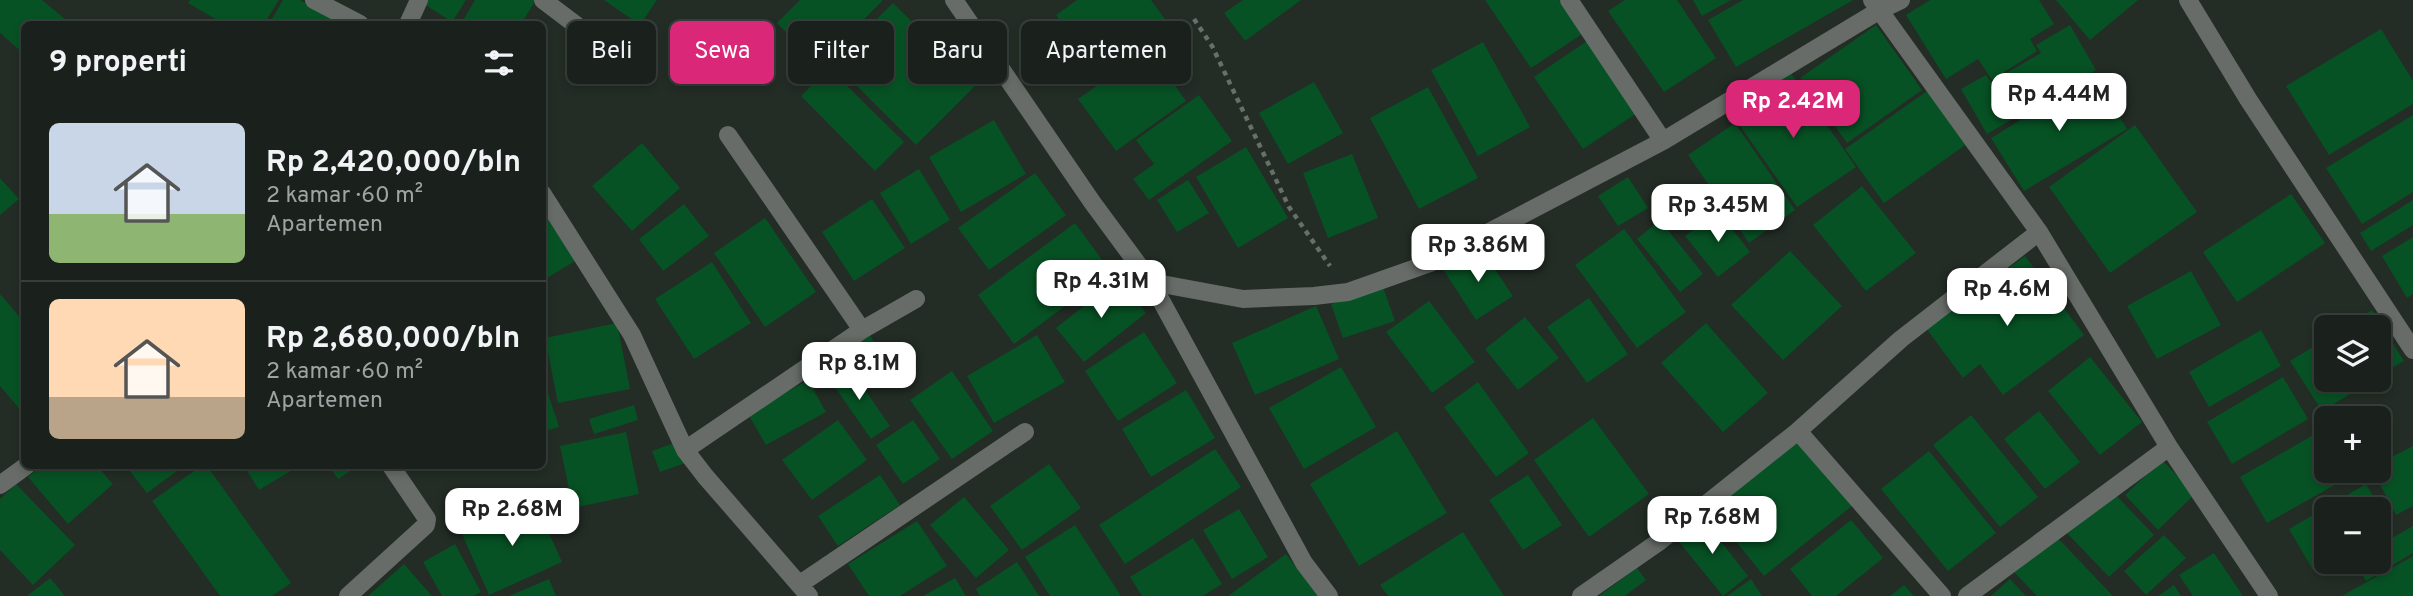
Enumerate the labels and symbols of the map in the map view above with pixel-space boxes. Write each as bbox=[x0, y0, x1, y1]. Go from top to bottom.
pin: Rp 4.44M bbox=[1987, 74, 2131, 133]
pin: Rp 2.42M bbox=[1721, 80, 1865, 140]
pin: Rp 3.45M bbox=[1646, 184, 1790, 244]
pin: Rp 3.86M bbox=[1406, 224, 1550, 284]
pin: Rp 4.31M bbox=[1029, 260, 1173, 320]
pin: Rp 4.6M bbox=[1942, 268, 2072, 328]
pin: Rp 8.1M bbox=[794, 342, 924, 402]
pin: Rp 2.68M bbox=[440, 489, 584, 548]
pin: Rp 7.68M bbox=[1640, 496, 1784, 556]

